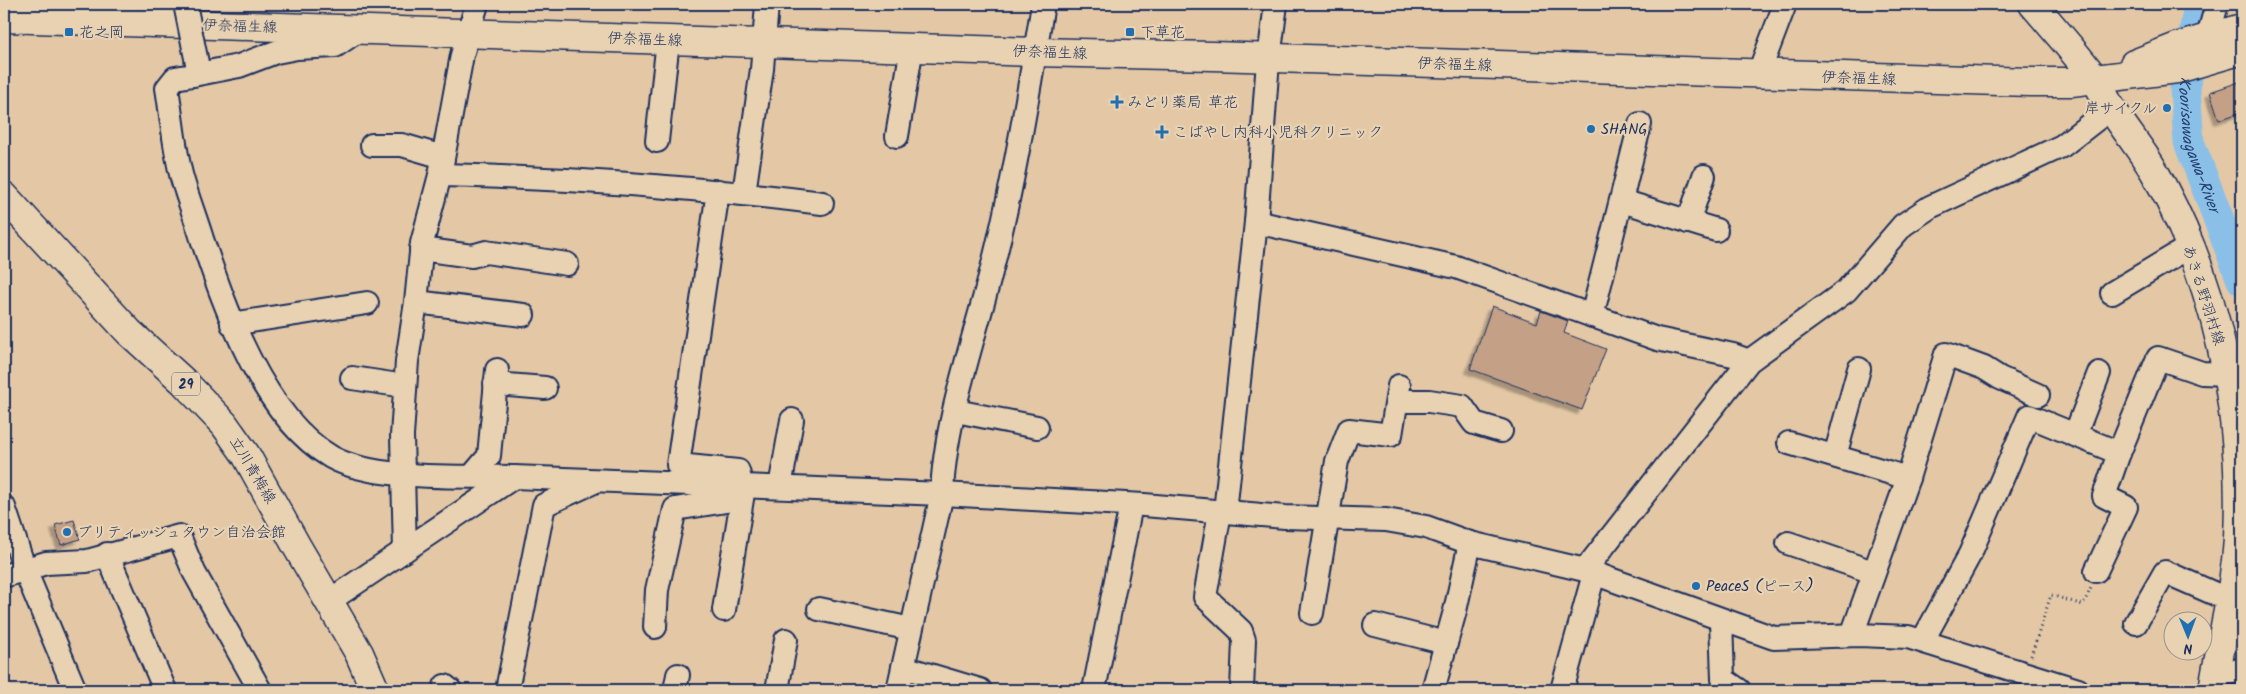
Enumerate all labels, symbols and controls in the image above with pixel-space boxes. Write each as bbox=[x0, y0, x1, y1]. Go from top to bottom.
street label: 伊奈福生線 bbox=[202, 14, 278, 40]
place label: 花之岡 bbox=[79, 21, 124, 45]
place label: 下草花 bbox=[1140, 21, 1185, 45]
marker: 花之岡 bbox=[63, 26, 75, 38]
marker: 下草花 bbox=[1124, 26, 1136, 38]
street label: 伊奈福生線 bbox=[607, 27, 683, 53]
street label: 伊奈福生線 bbox=[1012, 40, 1088, 66]
street label: 伊奈福生線 bbox=[1417, 52, 1493, 78]
street label: 伊奈福生線 bbox=[1821, 66, 1897, 92]
water label: Koorisawagawa-River bbox=[2171, 75, 2227, 220]
place label: みどり薬局 草花 bbox=[1127, 91, 1238, 115]
marker: みどり薬局 草花 bbox=[1111, 96, 1123, 108]
place label: 岸サイクル bbox=[2084, 97, 2157, 121]
marker: 岸サイクル bbox=[2161, 102, 2173, 114]
place label: SHANG bbox=[1601, 118, 1647, 142]
place label: こばやし内科小児科クリニック bbox=[1173, 121, 1383, 145]
marker: SHANG bbox=[1585, 123, 1597, 135]
marker: こばやし内科小児科クリニック bbox=[1155, 125, 1169, 139]
street label: あきる野羽村線 bbox=[2175, 242, 2231, 349]
road number: 29 bbox=[172, 372, 200, 396]
street label: 立川青梅線 bbox=[223, 432, 282, 509]
place label: ブリティッシュタウン自治会館 bbox=[77, 521, 286, 545]
marker: ブリティッシュタウン自治会館 bbox=[61, 526, 73, 538]
place label: PeaceS (ピース) bbox=[1706, 575, 1814, 599]
marker: PeaceS (ピース) bbox=[1690, 580, 1702, 592]
north arrow bbox=[2164, 612, 2214, 662]
text: N bbox=[2183, 637, 2193, 659]

